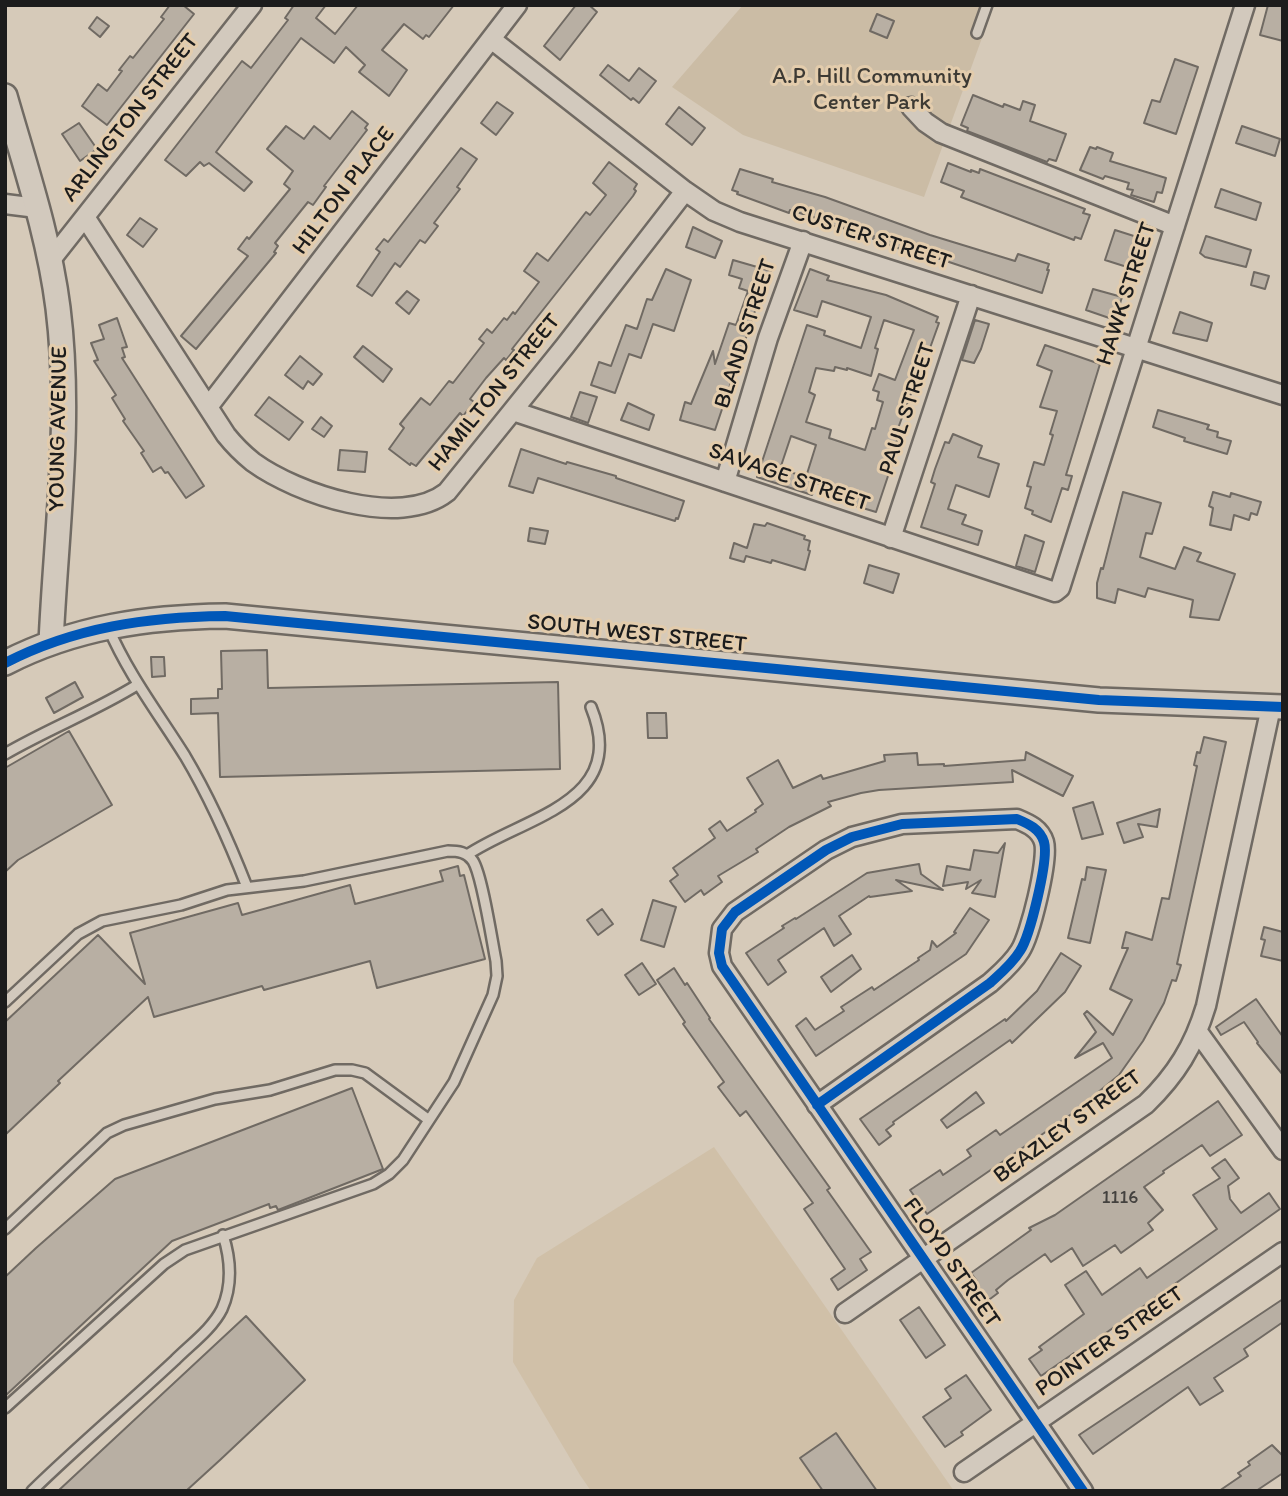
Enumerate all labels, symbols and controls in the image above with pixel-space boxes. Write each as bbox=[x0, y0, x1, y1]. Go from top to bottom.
street label: ARLINGTON STREET bbox=[57, 28, 205, 208]
park label: A.P. Hill Community Center Park bbox=[772, 63, 972, 117]
street label: HILTON PLACE bbox=[287, 121, 401, 261]
street label: CUSTER STREET bbox=[788, 199, 954, 277]
street label: HAWK STREET bbox=[1091, 219, 1163, 369]
street label: BLAND STREET bbox=[709, 256, 783, 412]
street label: HAMILTON STREET bbox=[423, 308, 567, 478]
street label: PAUL STREET bbox=[874, 339, 942, 479]
street label: YOUNG AVENUE bbox=[44, 346, 74, 512]
street label: SAVAGE STREET bbox=[705, 438, 873, 518]
street label: SOUTH WEST STREET bbox=[526, 609, 748, 659]
street label: BEAZLEY STREET bbox=[989, 1064, 1147, 1190]
house number: 1116 bbox=[1102, 1187, 1138, 1209]
street label: FLOYD STREET bbox=[896, 1193, 1006, 1333]
street label: POINTER STREET bbox=[1031, 1281, 1189, 1403]

